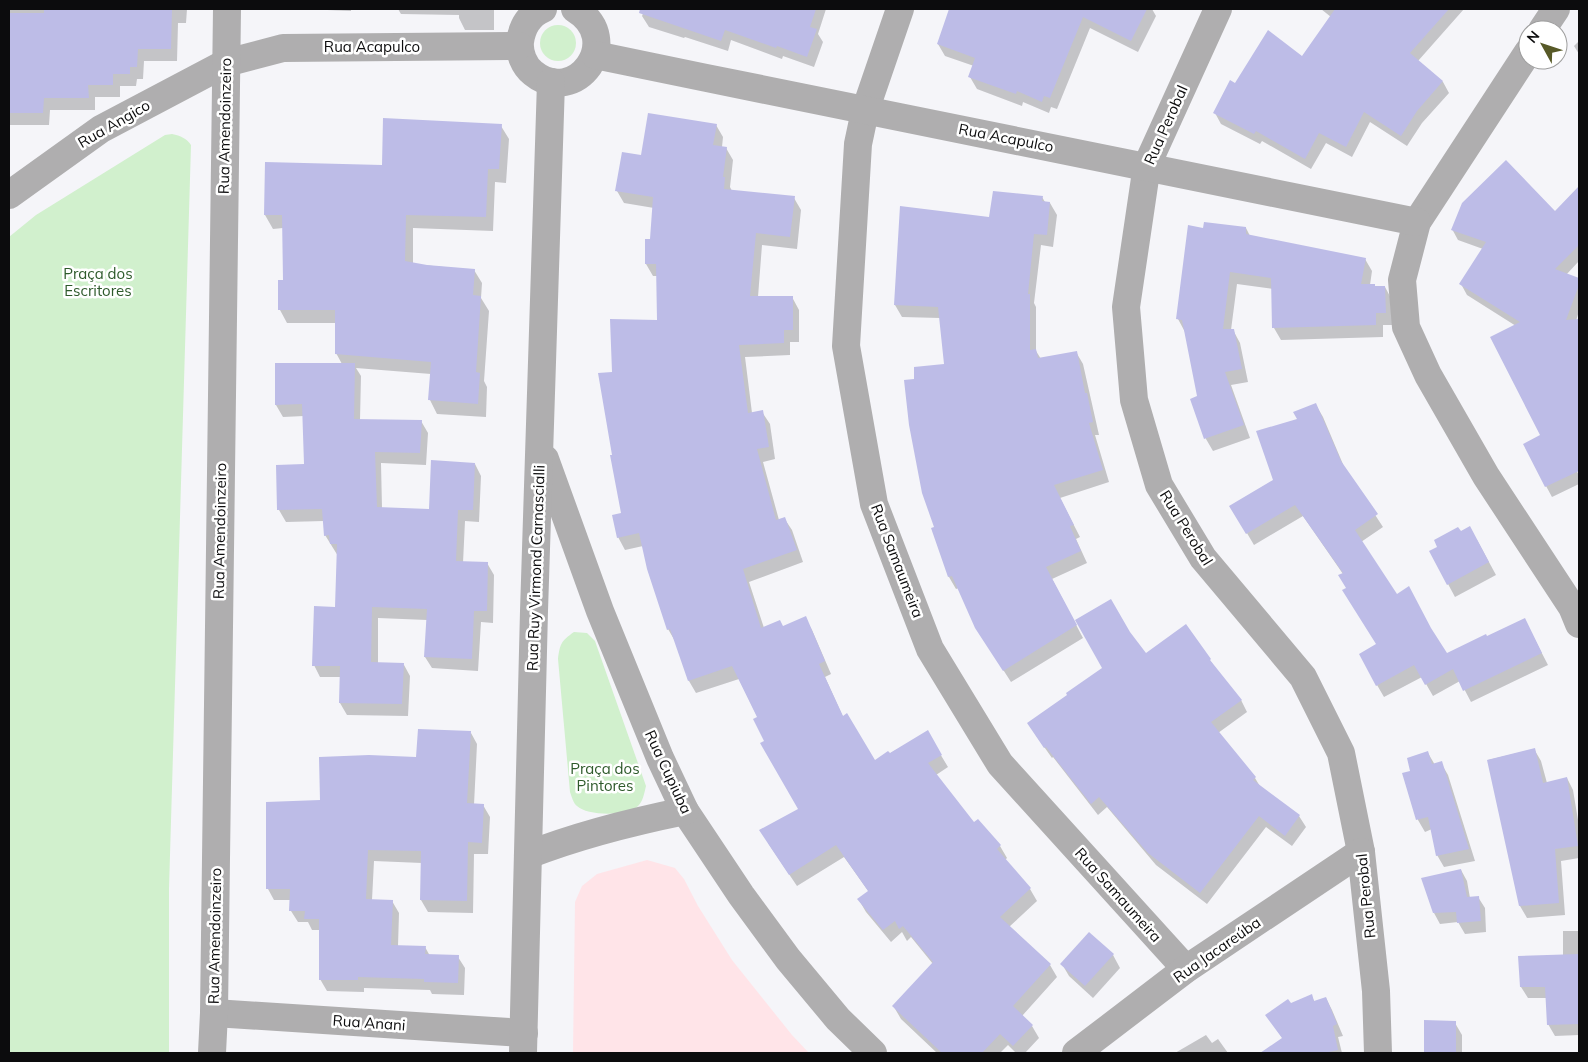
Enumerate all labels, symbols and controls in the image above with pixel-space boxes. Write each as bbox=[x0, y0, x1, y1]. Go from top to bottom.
north arrow bbox=[1518, 20, 1568, 70]
text: N bbox=[1523, 27, 1543, 46]
street label: Rua Acapulco bbox=[324, 37, 420, 56]
street label: Rua Amendoinzeiro bbox=[214, 58, 235, 194]
street label: Rua Perobal bbox=[1140, 82, 1192, 168]
street label: Rua Angico bbox=[74, 95, 153, 152]
street label: Rua Acapulco bbox=[957, 119, 1055, 156]
park label: Praça dos Escritores bbox=[63, 264, 133, 300]
street label: Rua Amendoinzeiro bbox=[209, 463, 230, 599]
street label: Rua Ruy Virmond Carnascialli bbox=[522, 465, 549, 671]
street label: Rua Perobal bbox=[1156, 487, 1217, 569]
street label: Rua Samaumeira bbox=[867, 501, 928, 620]
street label: Rua Cupiuba bbox=[641, 727, 696, 817]
park label: Praça dos Pintores bbox=[570, 759, 640, 795]
street label: Rua Samaumeira bbox=[1071, 844, 1166, 946]
street label: Rua Perobal bbox=[1352, 853, 1379, 939]
street label: Rua Amendoinzeiro bbox=[204, 868, 225, 1004]
street label: Rua Jacareúba bbox=[1169, 912, 1264, 987]
street label: Rua Anani bbox=[332, 1010, 406, 1035]

